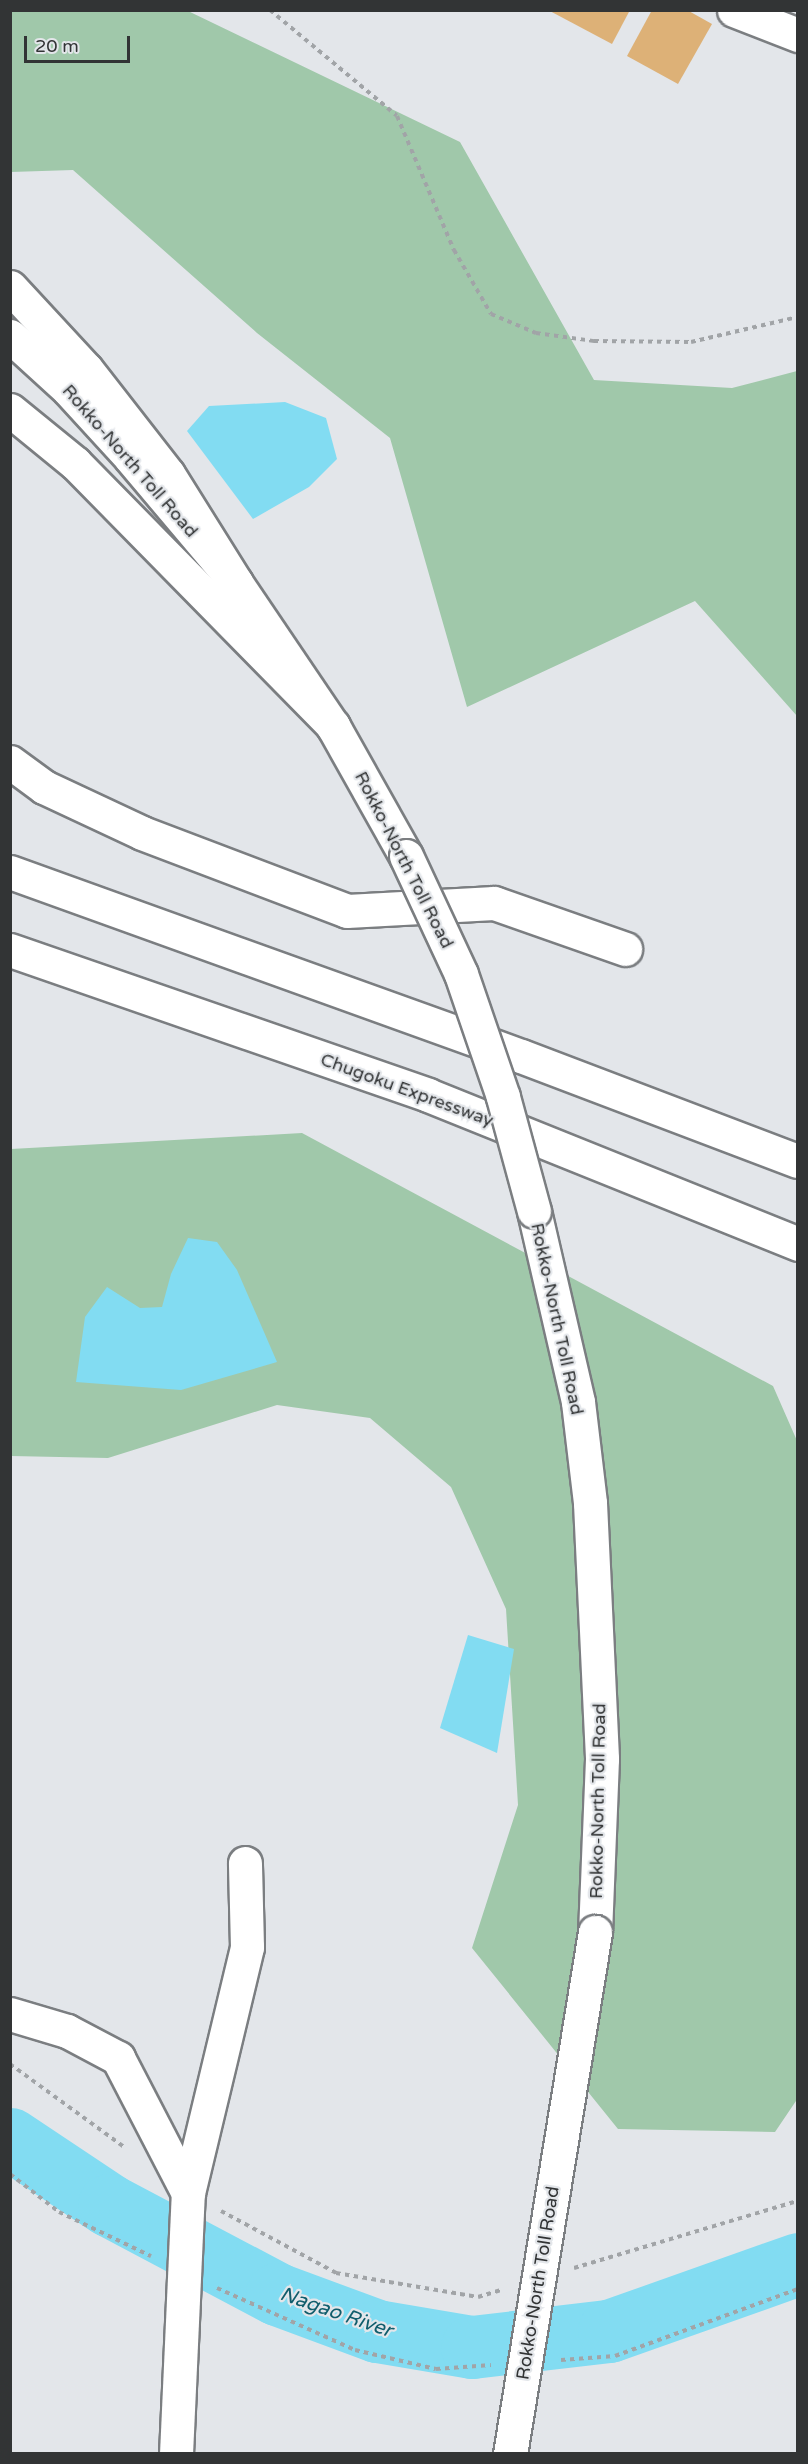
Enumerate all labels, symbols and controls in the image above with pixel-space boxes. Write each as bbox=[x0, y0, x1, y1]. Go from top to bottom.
scale bar bbox=[27, 24, 134, 62]
text: 20 m bbox=[35, 35, 79, 57]
street label: Rokko-North Toll Road bbox=[58, 380, 202, 542]
street label: Rokko-North Toll Road bbox=[350, 768, 458, 952]
street label: Chugoku Expressway bbox=[318, 1049, 496, 1131]
street label: Rokko-North Toll Road bbox=[526, 1221, 588, 1417]
street label: Rokko-North Toll Road bbox=[585, 1703, 611, 1899]
street label: Rokko-North Toll Road bbox=[512, 2185, 564, 2381]
water label: Nagao River bbox=[277, 2283, 395, 2343]

